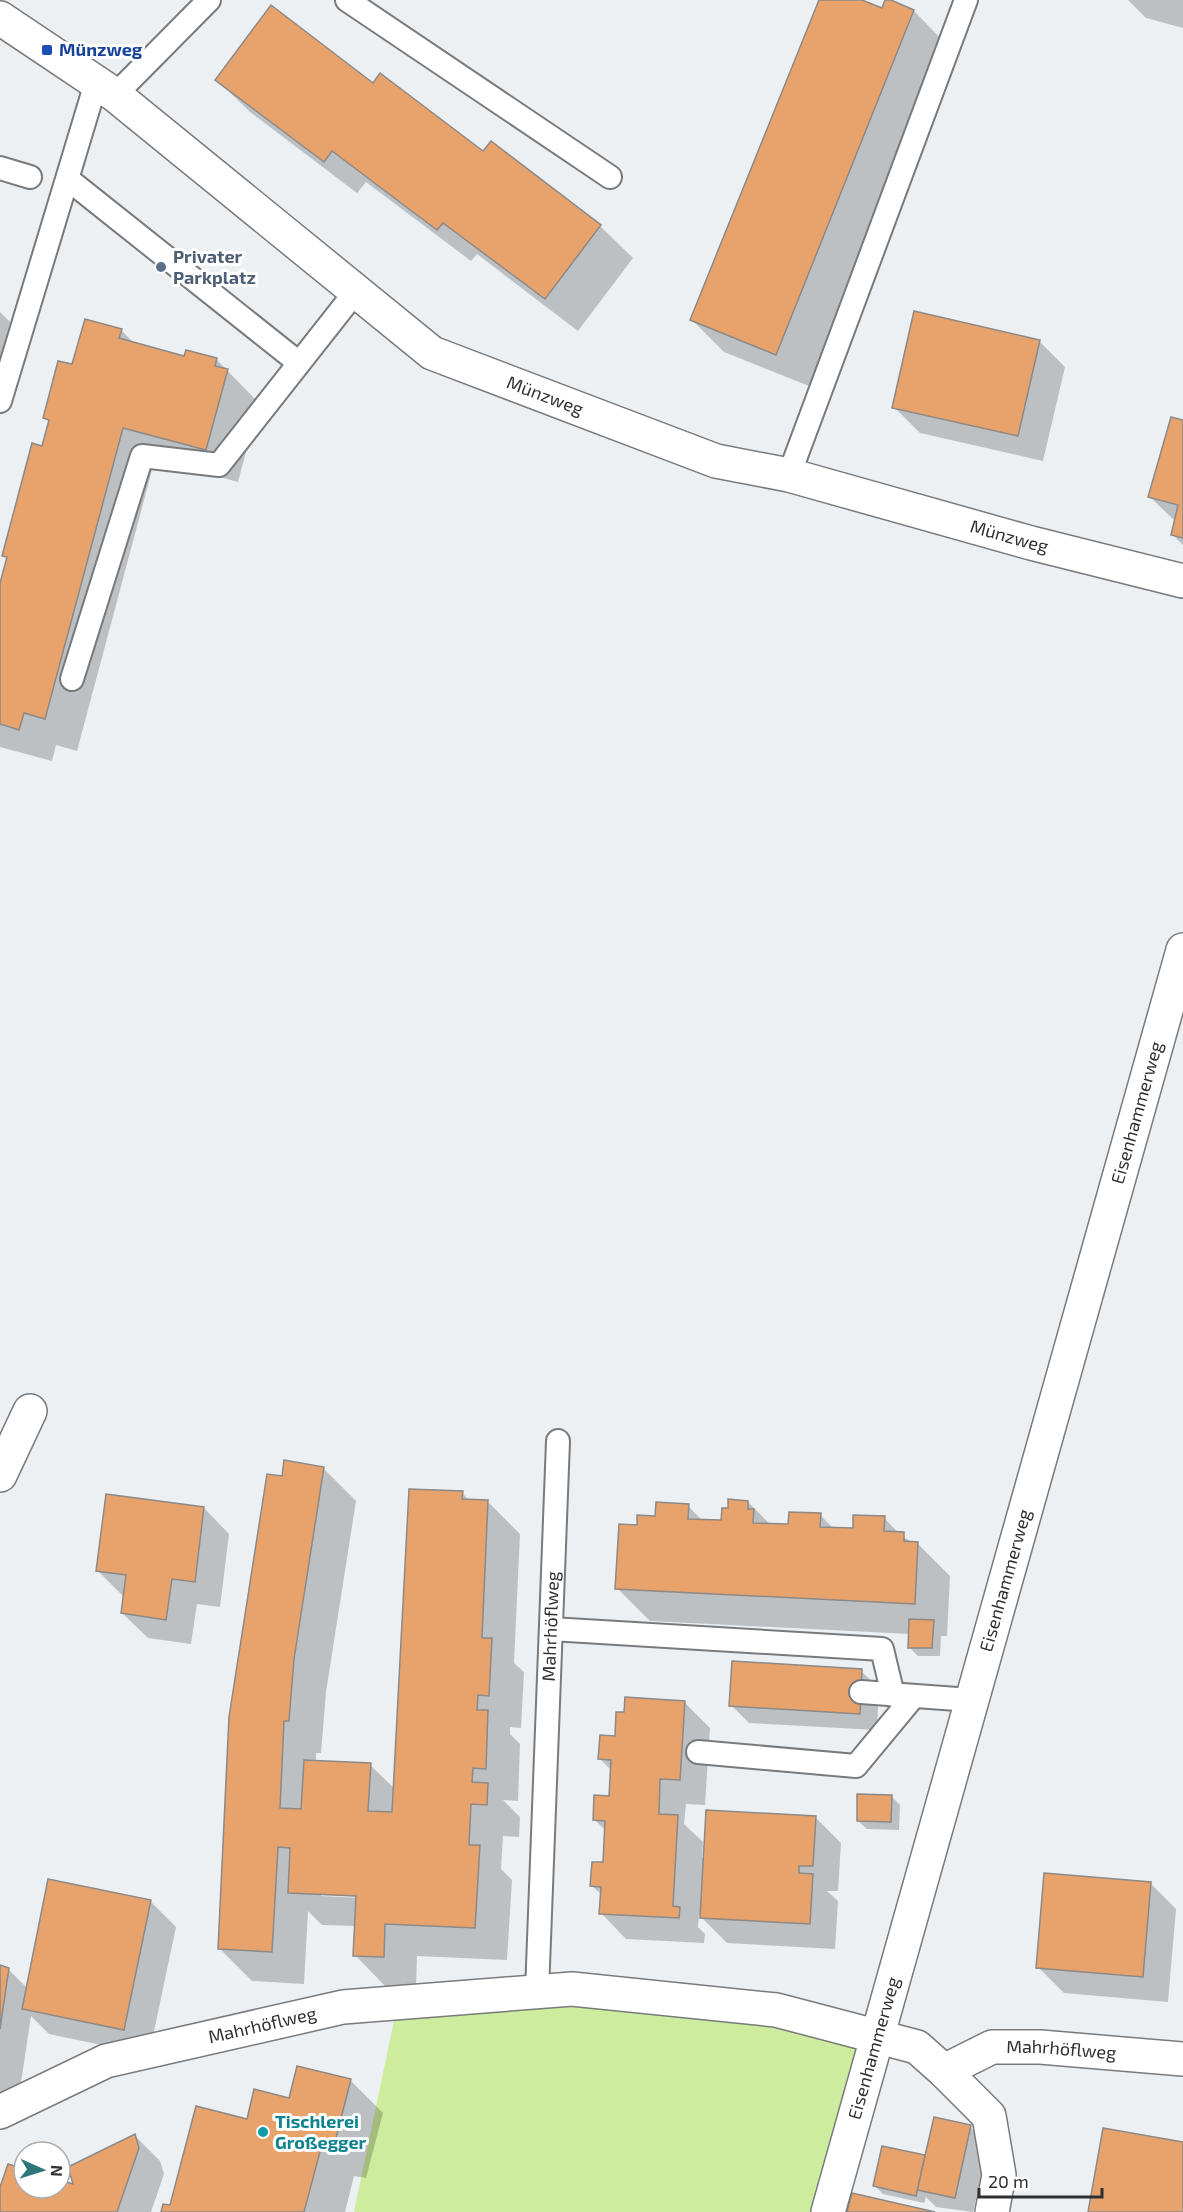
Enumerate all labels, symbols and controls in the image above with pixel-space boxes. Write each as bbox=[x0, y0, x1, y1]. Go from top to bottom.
place label: Münzweg bbox=[59, 38, 143, 60]
marker: Münzweg bbox=[40, 43, 54, 57]
place label: Privater Parkplatz bbox=[173, 245, 256, 288]
marker: Privater Parkplatz bbox=[154, 260, 168, 274]
street label: Münzweg bbox=[504, 370, 587, 420]
street label: Münzweg bbox=[968, 514, 1051, 557]
street label: Eisenhammerweg bbox=[1106, 1039, 1167, 1186]
street label: Eisenhammerweg bbox=[974, 1506, 1035, 1654]
street label: Mahrhöflweg bbox=[537, 1571, 563, 1682]
street label: Eisenhammerweg bbox=[843, 1974, 904, 2122]
street label: Mahrhöflweg bbox=[206, 2001, 318, 2047]
street label: Mahrhöflweg bbox=[1006, 2035, 1117, 2063]
place label: Tischlerei Großegger bbox=[275, 2110, 367, 2153]
marker: Tischlerei Großegger bbox=[256, 2125, 270, 2139]
north arrow bbox=[12, 2140, 72, 2200]
scale bar bbox=[979, 2161, 1102, 2199]
text: N bbox=[48, 2165, 67, 2177]
text: 20 m bbox=[988, 2170, 1029, 2192]

